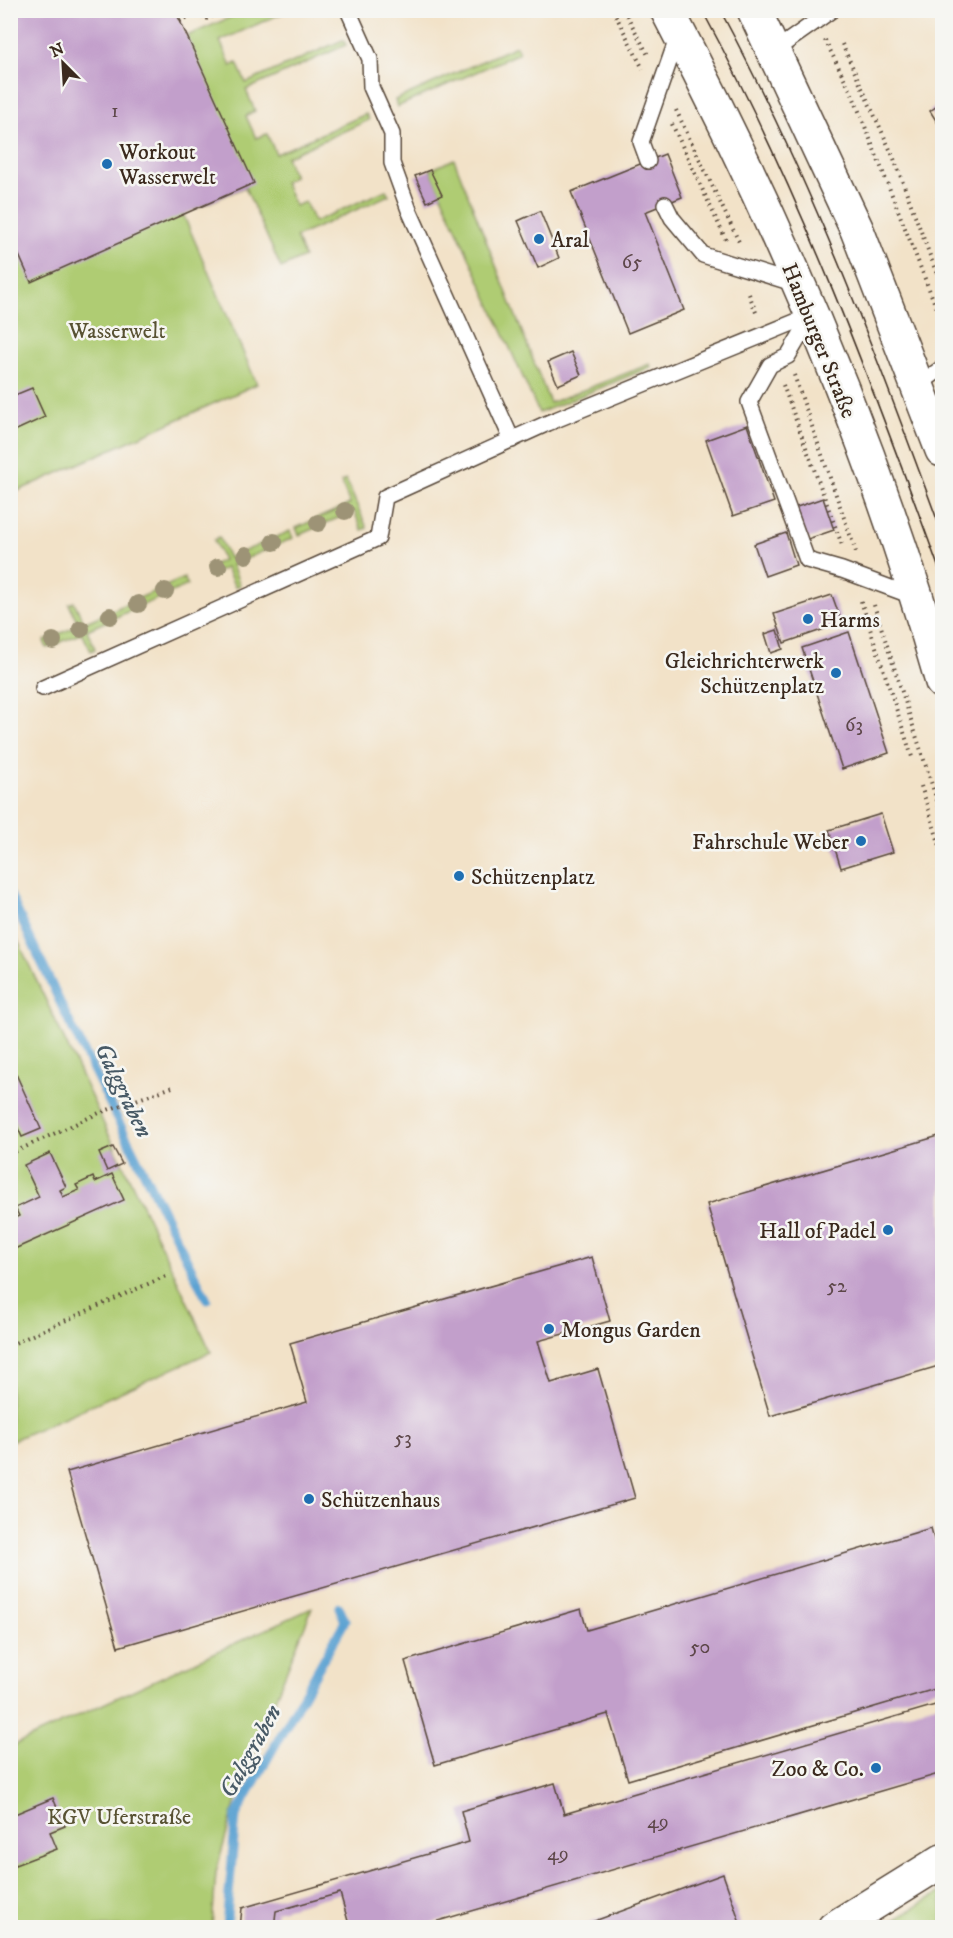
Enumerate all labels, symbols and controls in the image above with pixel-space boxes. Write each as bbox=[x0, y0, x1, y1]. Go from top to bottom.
north arrow bbox=[33, 33, 93, 93]
text: N bbox=[47, 38, 67, 62]
house number: 1 bbox=[111, 99, 119, 124]
place label: Workout Wasserwelt bbox=[118, 139, 216, 191]
marker: Workout Wasserwelt bbox=[100, 157, 114, 171]
place label: Aral bbox=[551, 227, 590, 254]
marker: Aral bbox=[532, 232, 546, 246]
house number: 65 bbox=[622, 250, 642, 275]
street label: Hamburger Straße bbox=[775, 259, 862, 422]
park label: Wasserwelt bbox=[67, 318, 166, 345]
place label: Harms bbox=[820, 607, 880, 634]
marker: Harms bbox=[801, 612, 815, 626]
place label: Gleichrichterwerk Schützenplatz bbox=[665, 648, 824, 700]
marker: Gleichrichterwerk Schützenplatz bbox=[829, 666, 843, 680]
house number: 63 bbox=[845, 713, 863, 738]
place label: Fahrschule Weber bbox=[692, 829, 850, 856]
marker: Fahrschule Weber bbox=[854, 834, 868, 848]
place label: Schützenplatz bbox=[471, 864, 595, 891]
marker: Schützenplatz bbox=[452, 869, 466, 883]
water label: Galggraben bbox=[87, 1038, 159, 1143]
place label: Hall of Padel bbox=[759, 1218, 876, 1245]
marker: Hall of Padel bbox=[881, 1223, 895, 1237]
house number: 52 bbox=[827, 1274, 847, 1299]
place label: Mongus Garden bbox=[561, 1317, 701, 1344]
marker: Mongus Garden bbox=[542, 1322, 556, 1336]
house number: 53 bbox=[394, 1426, 412, 1451]
place label: Schützenhaus bbox=[321, 1487, 440, 1514]
marker: Schützenhaus bbox=[302, 1492, 316, 1506]
house number: 50 bbox=[690, 1635, 710, 1660]
water label: Galggraben bbox=[213, 1700, 289, 1803]
place label: Zoo & Co. bbox=[772, 1756, 864, 1783]
marker: Zoo & Co. bbox=[869, 1761, 883, 1775]
park label: KGV Uferstraße bbox=[47, 1804, 191, 1831]
house number: 49 bbox=[647, 1810, 669, 1835]
house number: 49 bbox=[547, 1842, 569, 1867]

